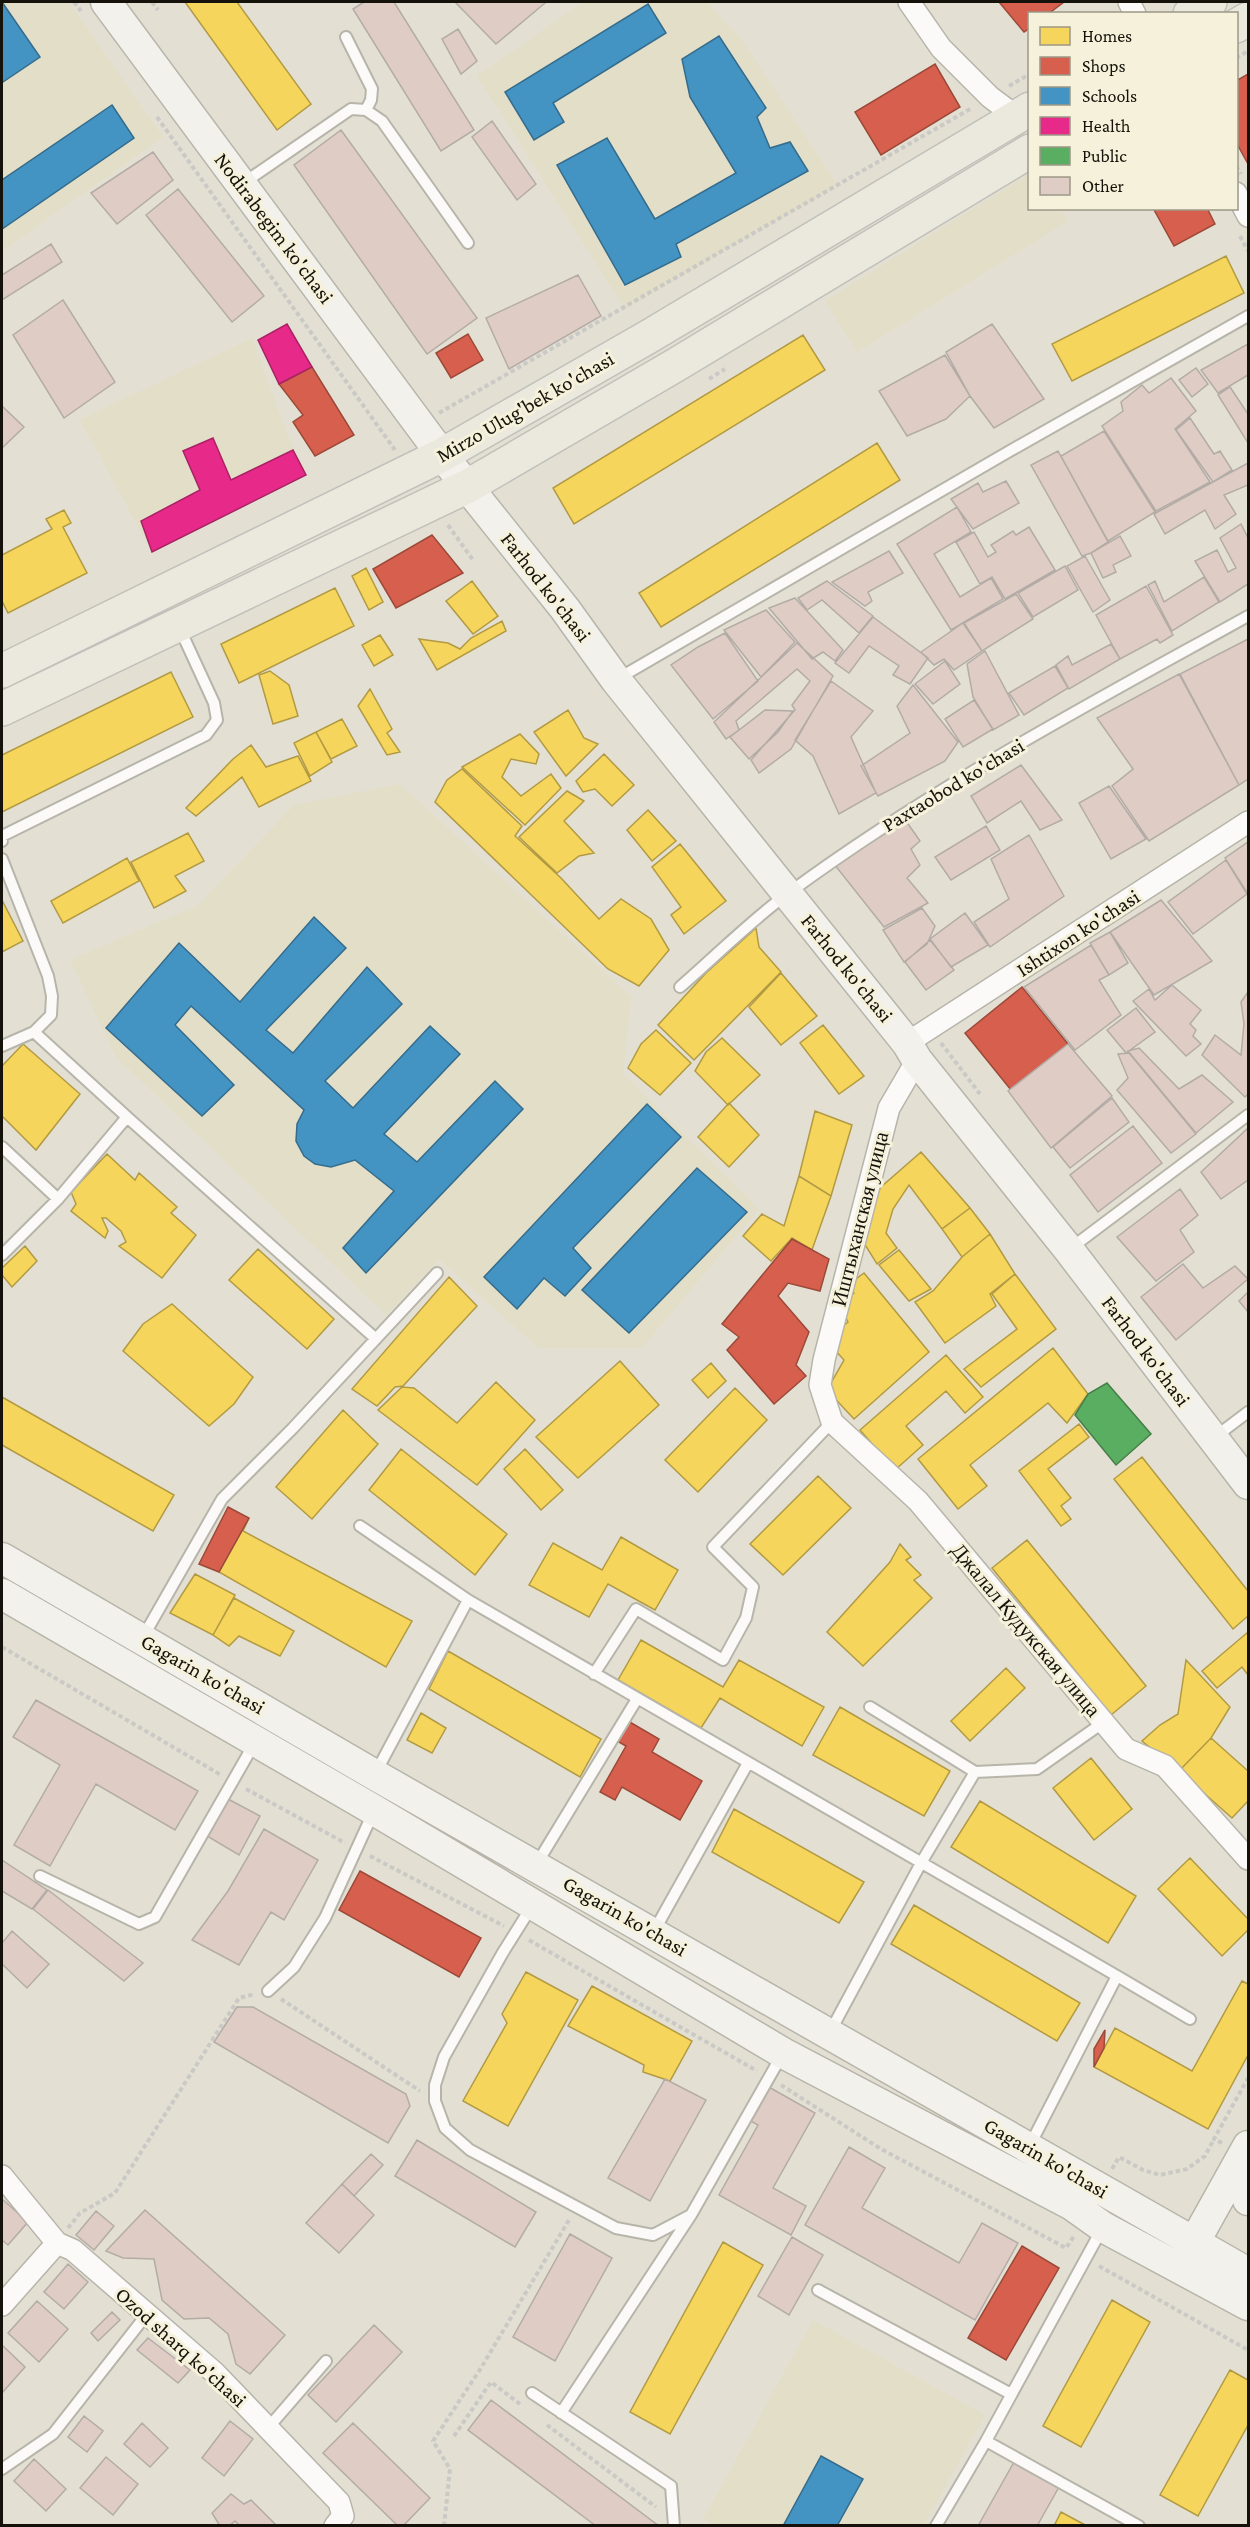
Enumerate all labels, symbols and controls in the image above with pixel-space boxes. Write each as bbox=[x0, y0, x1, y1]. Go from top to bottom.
legend bbox=[1028, 12, 1238, 210]
text: Homes bbox=[1082, 26, 1132, 46]
text: Shops bbox=[1082, 56, 1126, 76]
text: Schools bbox=[1082, 86, 1137, 106]
text: Health bbox=[1082, 116, 1131, 136]
text: Public bbox=[1082, 146, 1127, 166]
street label: Nodirabegim ko'chasi bbox=[210, 148, 339, 308]
text: Other bbox=[1082, 176, 1125, 196]
street label: Mirzo Ulug'bek ko'chasi bbox=[432, 346, 619, 468]
street label: Farhod ko'chasi bbox=[496, 528, 596, 647]
street label: Paxtaobod ko'chasi bbox=[878, 733, 1029, 837]
street label: Ishtixon ko'chasi bbox=[1012, 884, 1144, 982]
street label: Farhod ko'chasi bbox=[796, 909, 898, 1027]
street label: Иштыханская улица bbox=[827, 1128, 894, 1309]
street label: Farhod ko'chasi bbox=[1097, 1291, 1196, 1411]
street label: Джалал Кудукская улица bbox=[946, 1538, 1106, 1722]
street label: Gagarin ko'chasi bbox=[137, 1629, 270, 1719]
street label: Gagarin ko'chasi bbox=[559, 1871, 692, 1961]
street label: Gagarin ko'chasi bbox=[980, 2113, 1113, 2203]
street label: Ozod sharq ko'chasi bbox=[111, 2282, 252, 2412]

